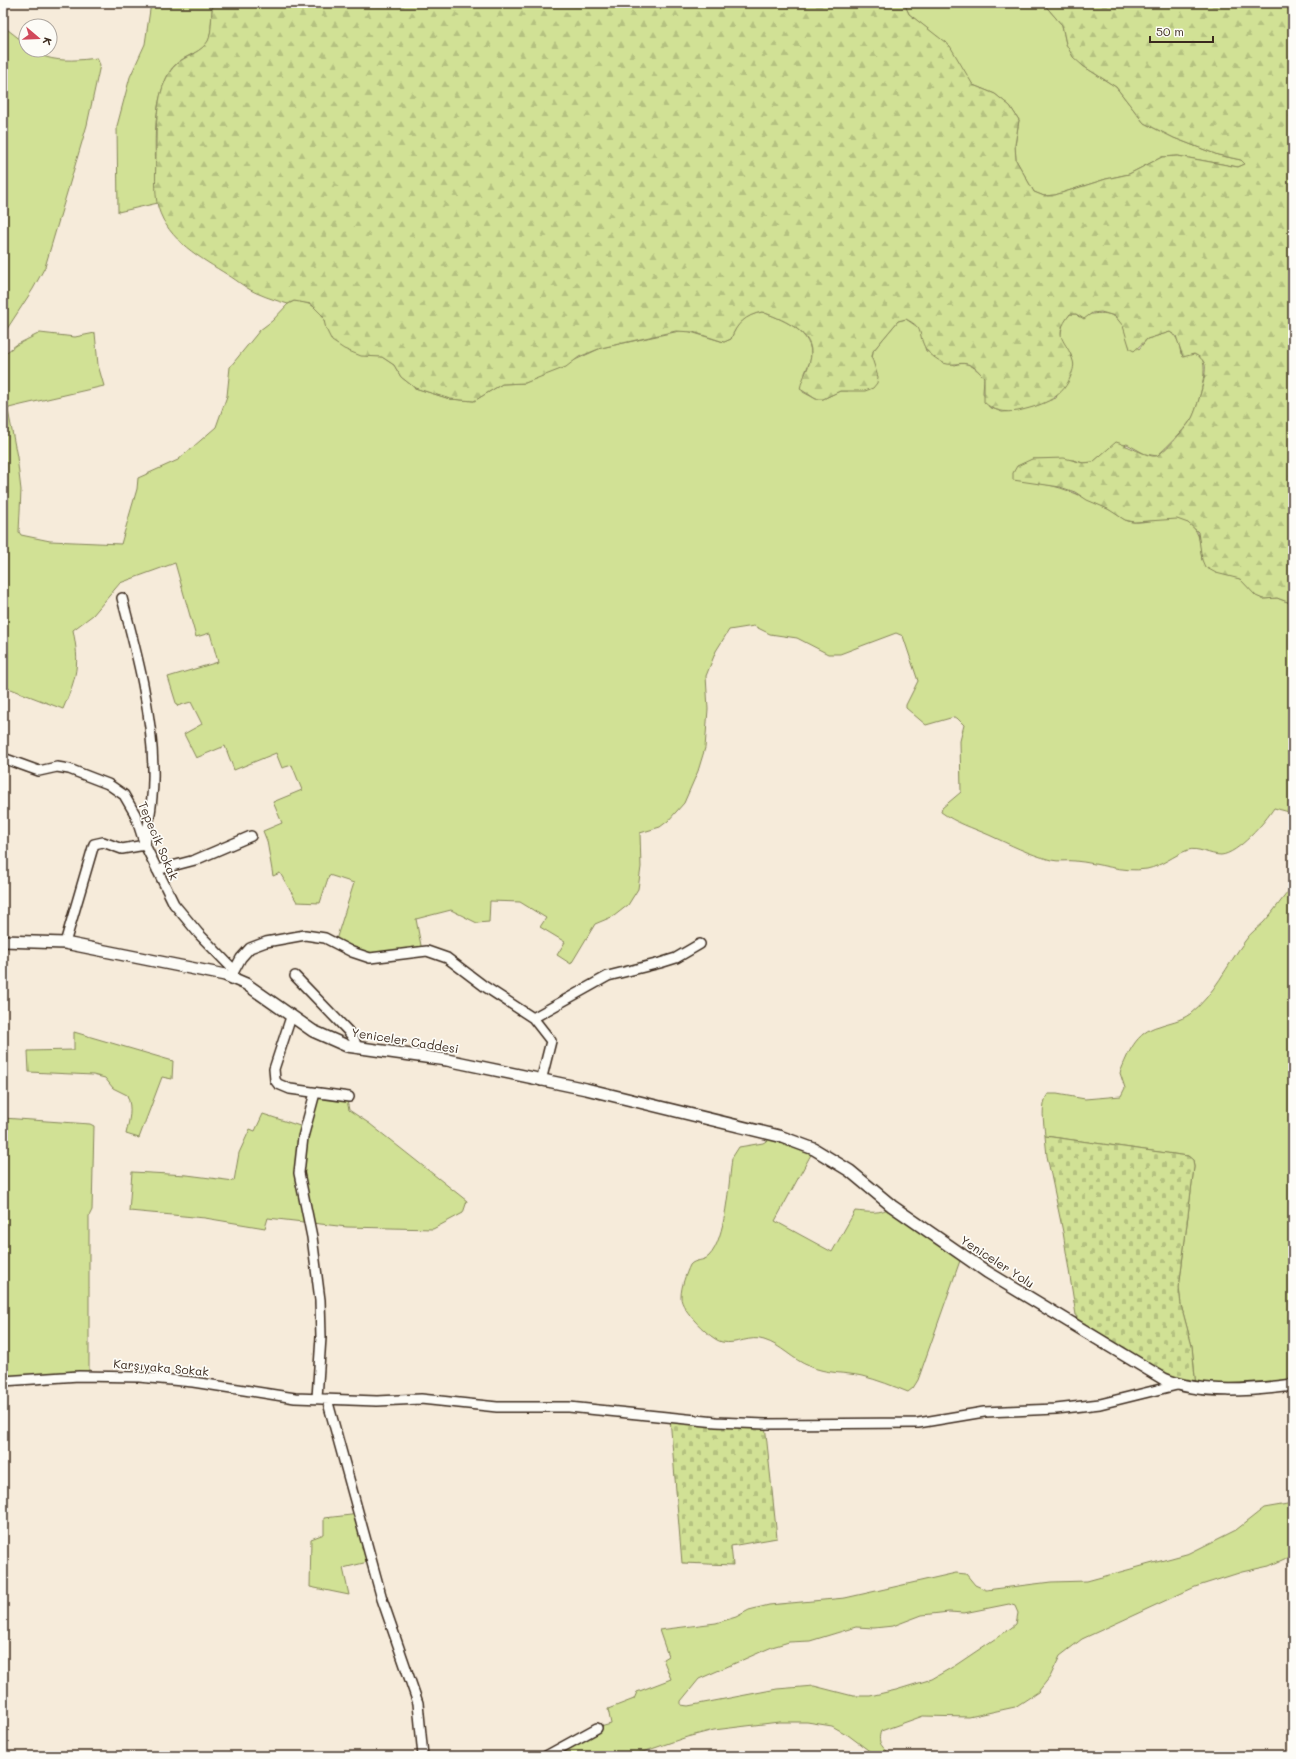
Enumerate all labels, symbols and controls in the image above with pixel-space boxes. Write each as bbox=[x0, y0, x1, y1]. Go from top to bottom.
north arrow bbox=[18, 18, 58, 58]
scale bar bbox=[1150, 18, 1213, 44]
text: 50 m bbox=[1156, 23, 1184, 39]
text: K bbox=[40, 36, 56, 47]
street label: Tepecik Sokak bbox=[135, 799, 183, 882]
street label: Yeniceler Caddesi bbox=[350, 1024, 460, 1056]
street label: Yeniceler Yolu bbox=[958, 1231, 1038, 1291]
street label: Karşıyaka Sokak bbox=[113, 1355, 210, 1379]

